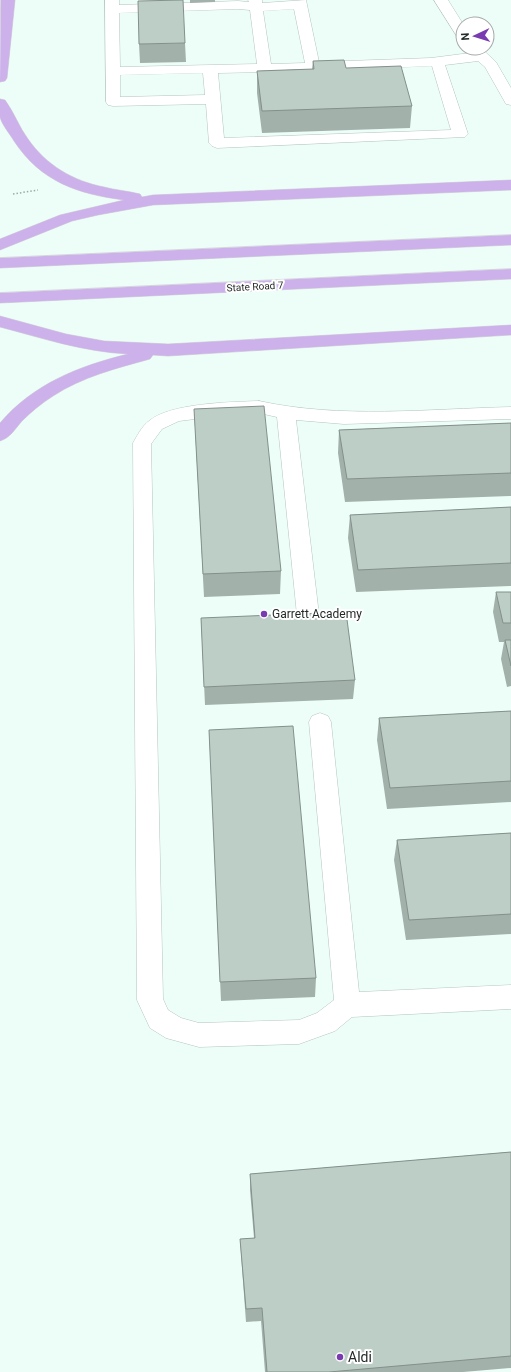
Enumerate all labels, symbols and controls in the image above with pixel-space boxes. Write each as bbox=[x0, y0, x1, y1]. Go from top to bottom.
north arrow bbox=[455, 16, 495, 56]
text: N bbox=[459, 32, 472, 41]
street label: State Road 7 bbox=[226, 280, 284, 293]
place label: Garrett Academy bbox=[272, 607, 362, 621]
marker: Garrett Academy bbox=[259, 609, 269, 619]
place label: Aldi bbox=[348, 1349, 372, 1365]
marker: Aldi bbox=[335, 1352, 345, 1362]

